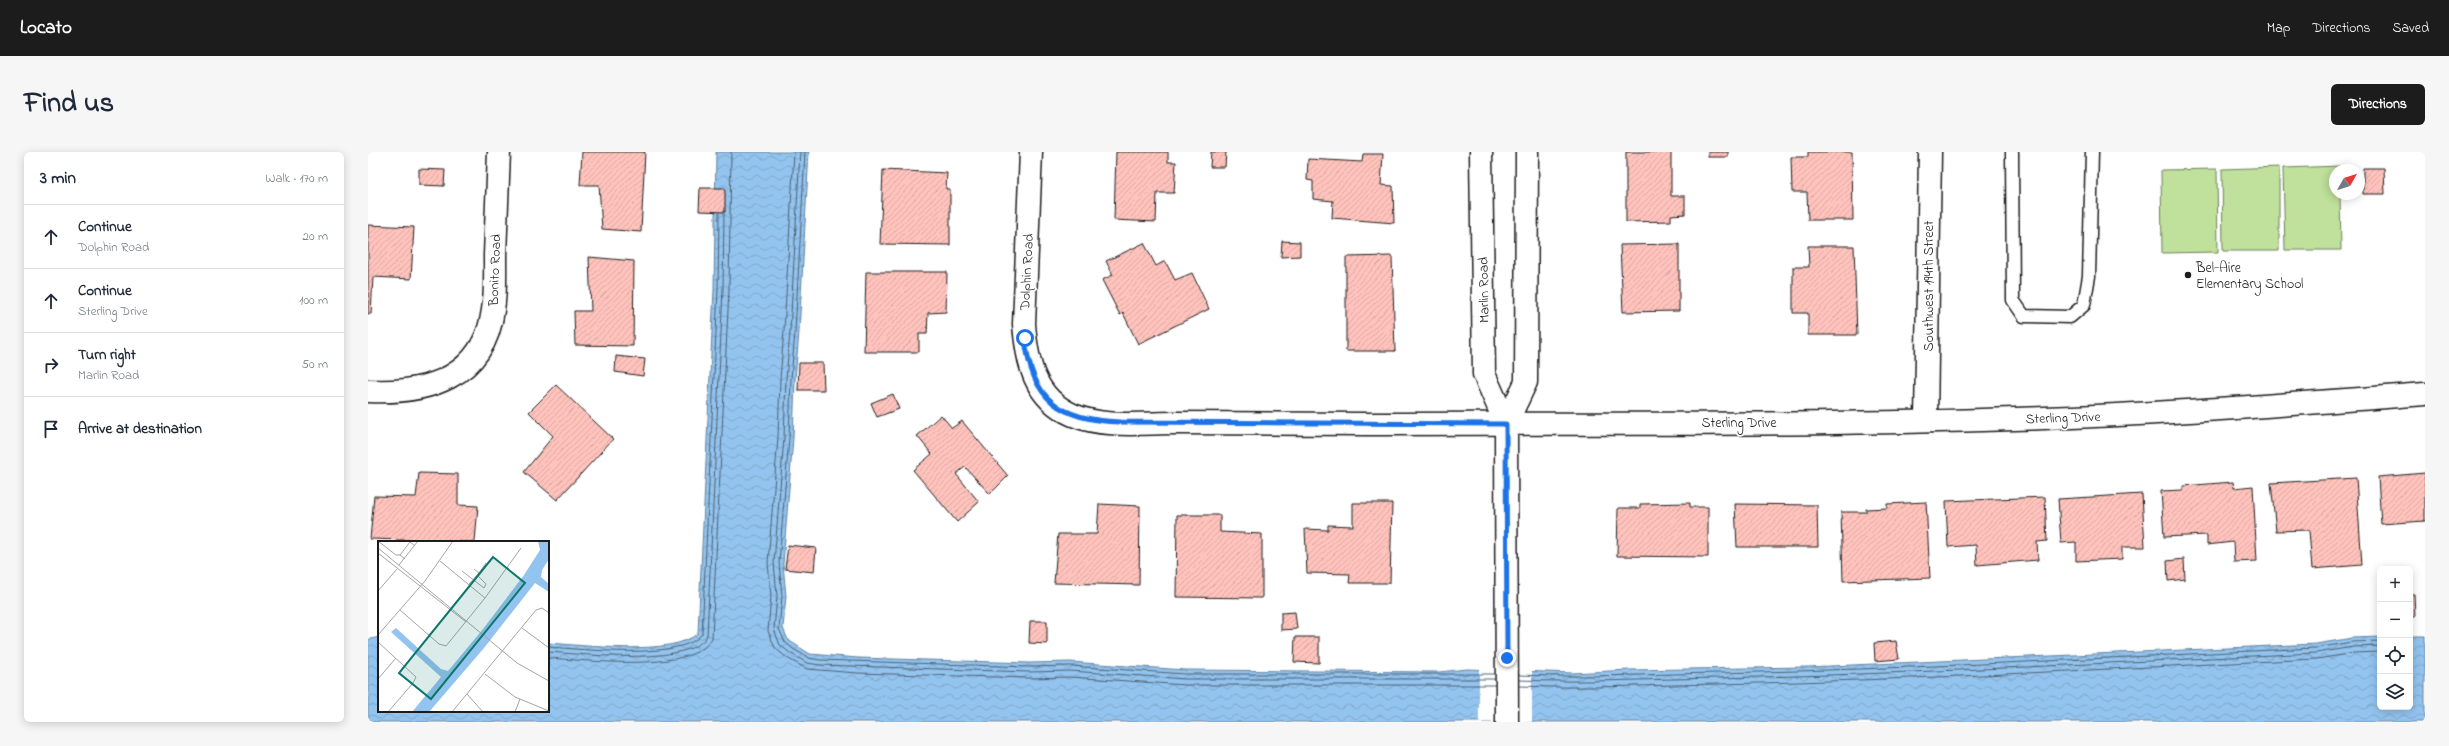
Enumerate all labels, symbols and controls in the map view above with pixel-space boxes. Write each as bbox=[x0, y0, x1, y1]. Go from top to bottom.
text: Locato bbox=[20, 15, 72, 42]
text: Map bbox=[2267, 18, 2290, 39]
text: Directions bbox=[2312, 18, 2370, 39]
text: Saved bbox=[2392, 18, 2429, 39]
text: Find us bbox=[24, 84, 114, 125]
button: Directions bbox=[2331, 84, 2425, 125]
north arrow bbox=[2329, 164, 2365, 200]
text: 3 min bbox=[40, 166, 76, 191]
text: Walk · 170 m bbox=[265, 169, 328, 188]
text: Continue bbox=[78, 216, 132, 238]
street label: Southwest 194th Street bbox=[1919, 220, 1940, 351]
icon: ahead bbox=[40, 226, 62, 248]
text: 20 m bbox=[303, 227, 328, 246]
street label: Dolphin Road bbox=[1015, 233, 1040, 312]
street label: Bonito Road bbox=[484, 234, 507, 307]
text: Dolphin Road bbox=[78, 238, 149, 257]
street label: Marlin Road bbox=[1473, 257, 1496, 323]
place label: Bel-Aire Elementary School bbox=[2195, 258, 2303, 296]
marker: Bel-Aire Elementary School bbox=[2183, 270, 2193, 280]
text: Continue bbox=[78, 280, 132, 302]
icon: ahead bbox=[40, 290, 62, 312]
text: 100 m bbox=[299, 291, 328, 310]
text: Sterling Drive bbox=[78, 302, 148, 321]
route start bbox=[1016, 329, 1034, 347]
text: Turn right bbox=[78, 344, 136, 366]
icon: right bbox=[40, 354, 62, 376]
text: 50 m bbox=[302, 355, 328, 374]
text: Marlin Road bbox=[78, 366, 139, 385]
street label: Sterling Drive bbox=[2025, 407, 2102, 431]
street label: Sterling Drive bbox=[1701, 413, 1777, 435]
icon: arrive bbox=[40, 418, 62, 440]
text: Arrive at destination bbox=[78, 418, 202, 440]
inset map bbox=[378, 541, 549, 712]
map controls bbox=[2377, 566, 2413, 710]
button: + bbox=[2377, 566, 2413, 602]
button: − bbox=[2377, 602, 2413, 638]
button: locate bbox=[2377, 638, 2413, 674]
route end bbox=[1498, 649, 1516, 667]
button: layers bbox=[2377, 674, 2413, 710]

